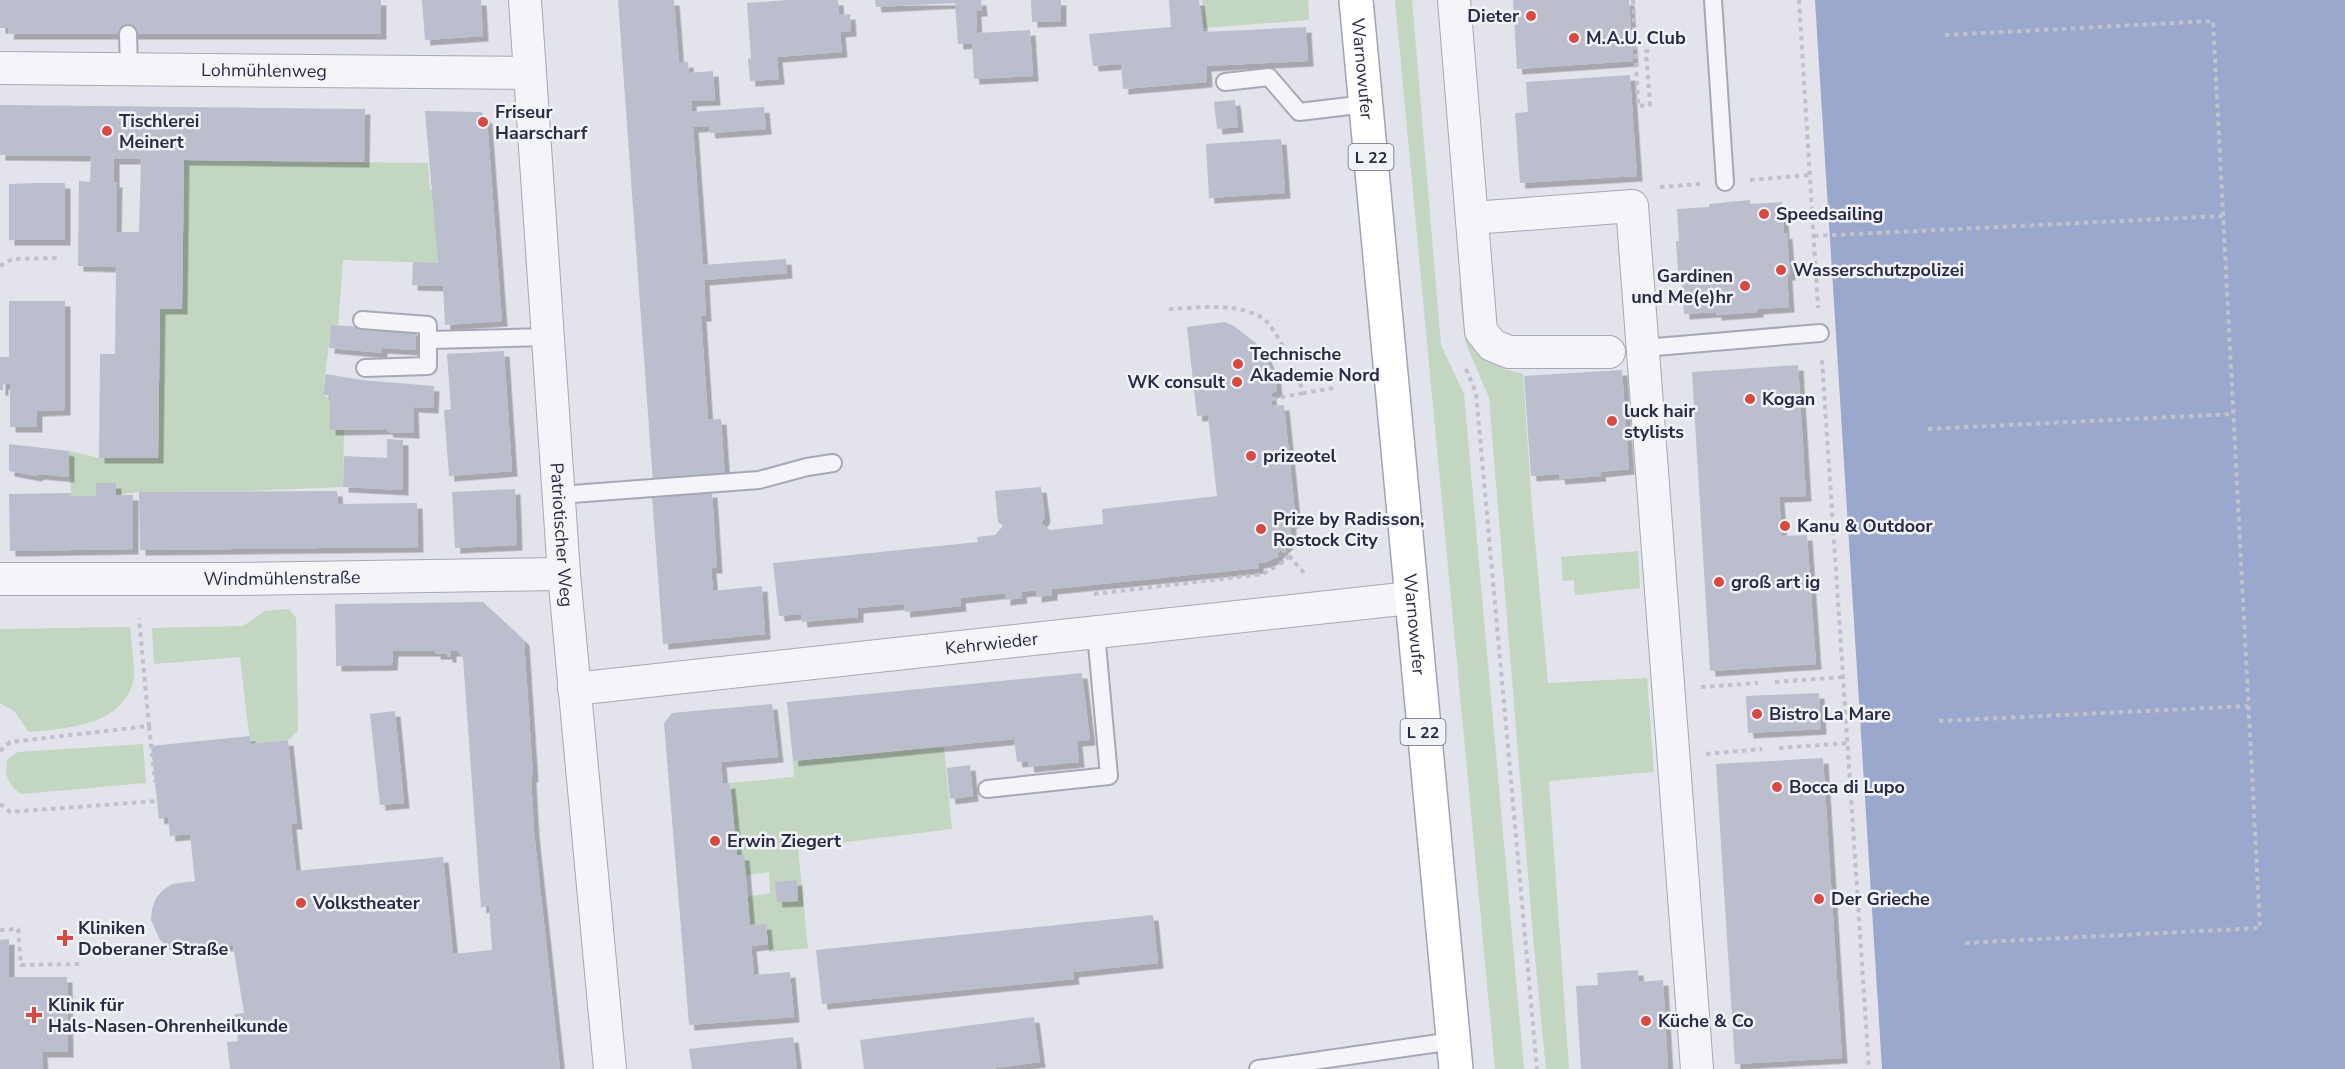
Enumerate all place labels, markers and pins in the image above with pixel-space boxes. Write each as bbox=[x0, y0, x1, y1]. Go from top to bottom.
place label: Dieter bbox=[1467, 4, 1519, 28]
marker: Dieter bbox=[1524, 9, 1538, 23]
place label: M.A.U. Club bbox=[1586, 26, 1686, 50]
marker: M.A.U. Club bbox=[1567, 31, 1581, 45]
place label: Friseur Haarscharf bbox=[495, 100, 588, 145]
place label: Tischlerei Meinert bbox=[119, 109, 199, 154]
marker: Friseur Haarscharf bbox=[476, 115, 490, 129]
marker: Tischlerei Meinert bbox=[100, 124, 114, 138]
place label: Speedsailing bbox=[1776, 202, 1883, 226]
marker: Speedsailing bbox=[1757, 207, 1771, 221]
place label: Wasserschutzpolizei bbox=[1793, 258, 1964, 282]
marker: Wasserschutzpolizei bbox=[1774, 263, 1788, 277]
place label: Gardinen und Me(e)hr bbox=[1631, 264, 1733, 309]
marker: Gardinen und Me(e)hr bbox=[1738, 279, 1752, 293]
place label: Technische Akademie Nord bbox=[1250, 342, 1380, 387]
marker: Technische Akademie Nord bbox=[1231, 357, 1245, 371]
place label: WK consult bbox=[1127, 370, 1225, 394]
marker: WK consult bbox=[1230, 375, 1244, 389]
place label: Kogan bbox=[1762, 387, 1815, 411]
marker: Kogan bbox=[1743, 392, 1757, 406]
place label: luck hair stylists bbox=[1624, 399, 1695, 444]
marker: luck hair stylists bbox=[1605, 414, 1619, 428]
place label: prizeotel bbox=[1263, 444, 1336, 468]
marker: prizeotel bbox=[1244, 449, 1258, 463]
place label: Prize by Radisson, Rostock City bbox=[1273, 507, 1425, 552]
place label: Kanu & Outdoor bbox=[1797, 514, 1933, 538]
marker: Kanu & Outdoor bbox=[1778, 519, 1792, 533]
marker: Prize by Radisson, Rostock City bbox=[1254, 522, 1268, 536]
place label: groß art ig bbox=[1731, 570, 1820, 594]
marker: groß art ig bbox=[1712, 575, 1726, 589]
place label: Bistro La Mare bbox=[1769, 702, 1891, 726]
marker: Bistro La Mare bbox=[1750, 707, 1764, 721]
place label: Bocca di Lupo bbox=[1789, 775, 1905, 799]
marker: Bocca di Lupo bbox=[1770, 780, 1784, 794]
place label: Erwin Ziegert bbox=[727, 829, 841, 853]
marker: Erwin Ziegert bbox=[708, 834, 722, 848]
place label: Der Grieche bbox=[1831, 887, 1930, 911]
place label: Volkstheater bbox=[312, 891, 420, 915]
marker: Der Grieche bbox=[1812, 892, 1826, 906]
marker: Volkstheater bbox=[294, 896, 308, 910]
place label: Kliniken Doberaner Straße bbox=[78, 916, 228, 961]
marker: Kliniken Doberaner Straße bbox=[56, 929, 74, 947]
place label: Klinik für Hals-Nasen-Ohrenheilkunde bbox=[48, 993, 288, 1038]
marker: Klinik für Hals-Nasen-Ohrenheilkunde bbox=[25, 1006, 43, 1024]
place label: Küche & Co bbox=[1658, 1009, 1754, 1033]
marker: Küche & Co bbox=[1639, 1014, 1653, 1028]

